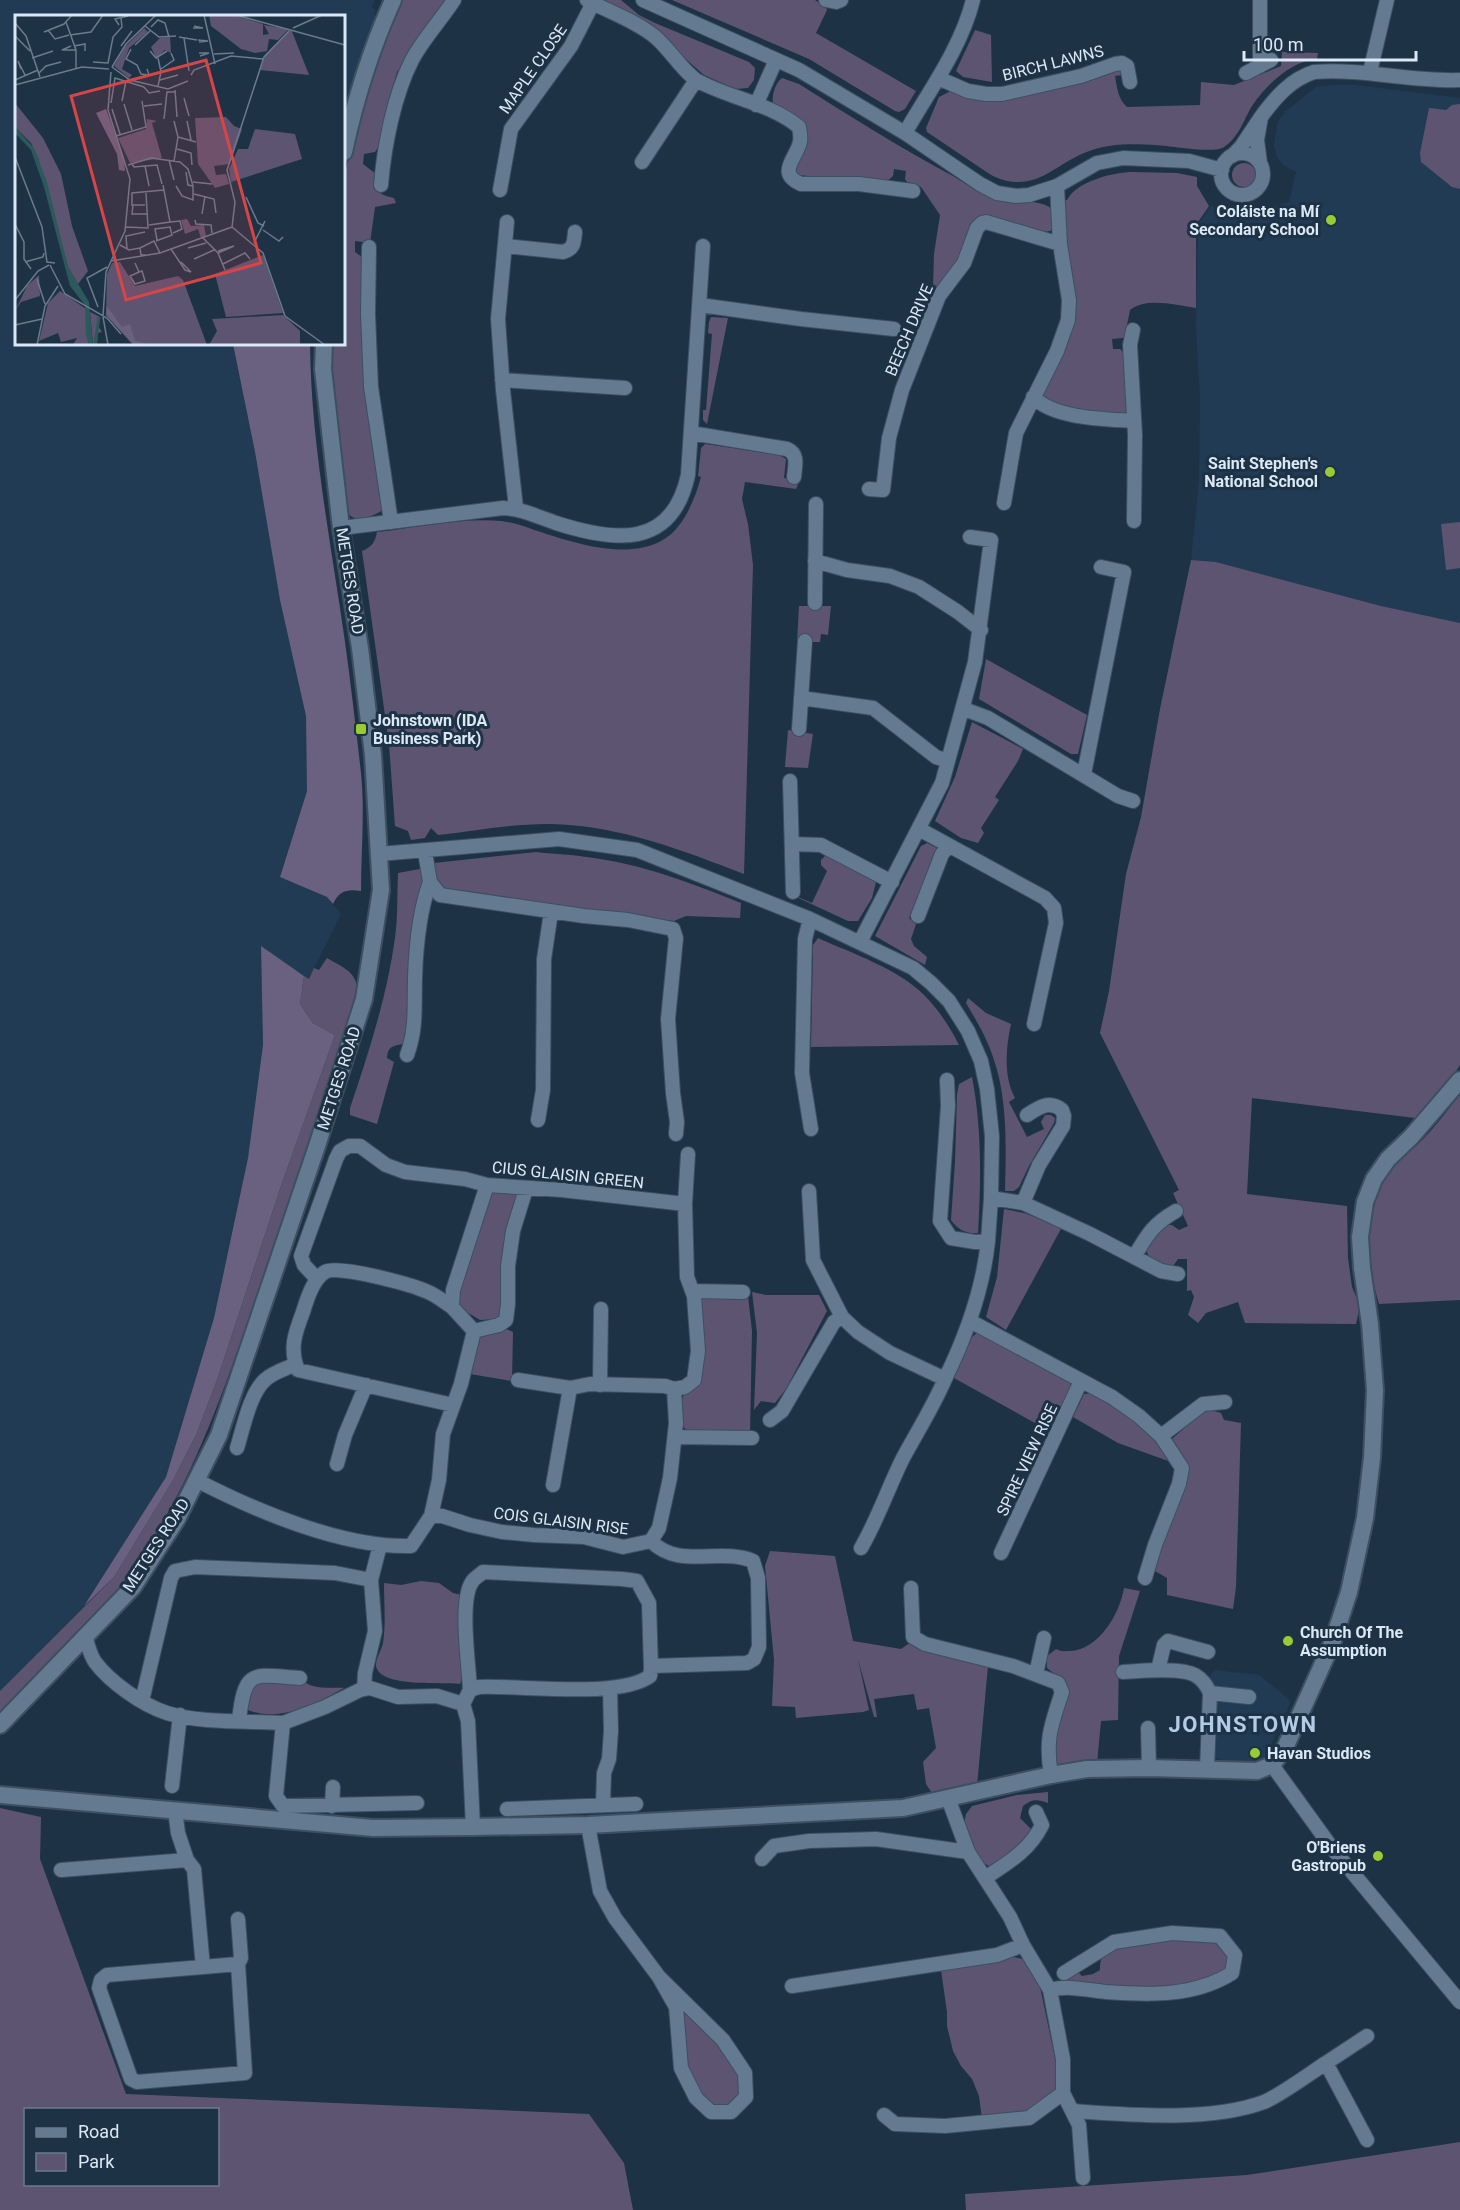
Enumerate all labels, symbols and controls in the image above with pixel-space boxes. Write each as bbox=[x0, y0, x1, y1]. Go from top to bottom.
inset map bbox=[15, 15, 345, 345]
street label: MAPLE CLOSE bbox=[495, 21, 571, 117]
scale bar bbox=[1244, 24, 1416, 62]
text: 100 m bbox=[1253, 34, 1304, 55]
street label: BIRCH LAWNS bbox=[1000, 41, 1106, 85]
place label: Coláiste na Mí Secondary School bbox=[1189, 202, 1321, 239]
marker: Coláiste na Mí Secondary School bbox=[1324, 213, 1338, 227]
street label: BEECH DRIVE bbox=[881, 281, 937, 379]
place label: Saint Stephen's National School bbox=[1204, 454, 1318, 491]
marker: Saint Stephen's National School bbox=[1323, 465, 1337, 479]
street label: METGES ROAD bbox=[332, 526, 368, 636]
place label: Johnstown (IDA Business Park) bbox=[373, 711, 488, 748]
marker: Johnstown (IDA Business Park) bbox=[354, 722, 368, 736]
street label: METGES ROAD bbox=[313, 1024, 365, 1132]
street label: CIUS GLAISIN GREEN bbox=[491, 1158, 645, 1192]
street label: SPIRE VIEW RISE bbox=[993, 1401, 1061, 1519]
street label: METGES ROAD bbox=[119, 1495, 193, 1595]
street label: COIS GLAISIN RISE bbox=[492, 1503, 630, 1539]
place label: Church Of The Assumption bbox=[1300, 1623, 1404, 1660]
marker: Church Of The Assumption bbox=[1281, 1634, 1295, 1648]
district label: JOHNSTOWN bbox=[1169, 1712, 1317, 1737]
place label: Havan Studios bbox=[1267, 1744, 1371, 1763]
marker: Havan Studios bbox=[1248, 1746, 1262, 1760]
place label: O'Briens Gastropub bbox=[1291, 1838, 1366, 1875]
marker: O'Briens Gastropub bbox=[1371, 1849, 1385, 1863]
legend bbox=[24, 2108, 219, 2186]
text: Road bbox=[78, 2121, 119, 2142]
text: Park bbox=[78, 2151, 115, 2172]

